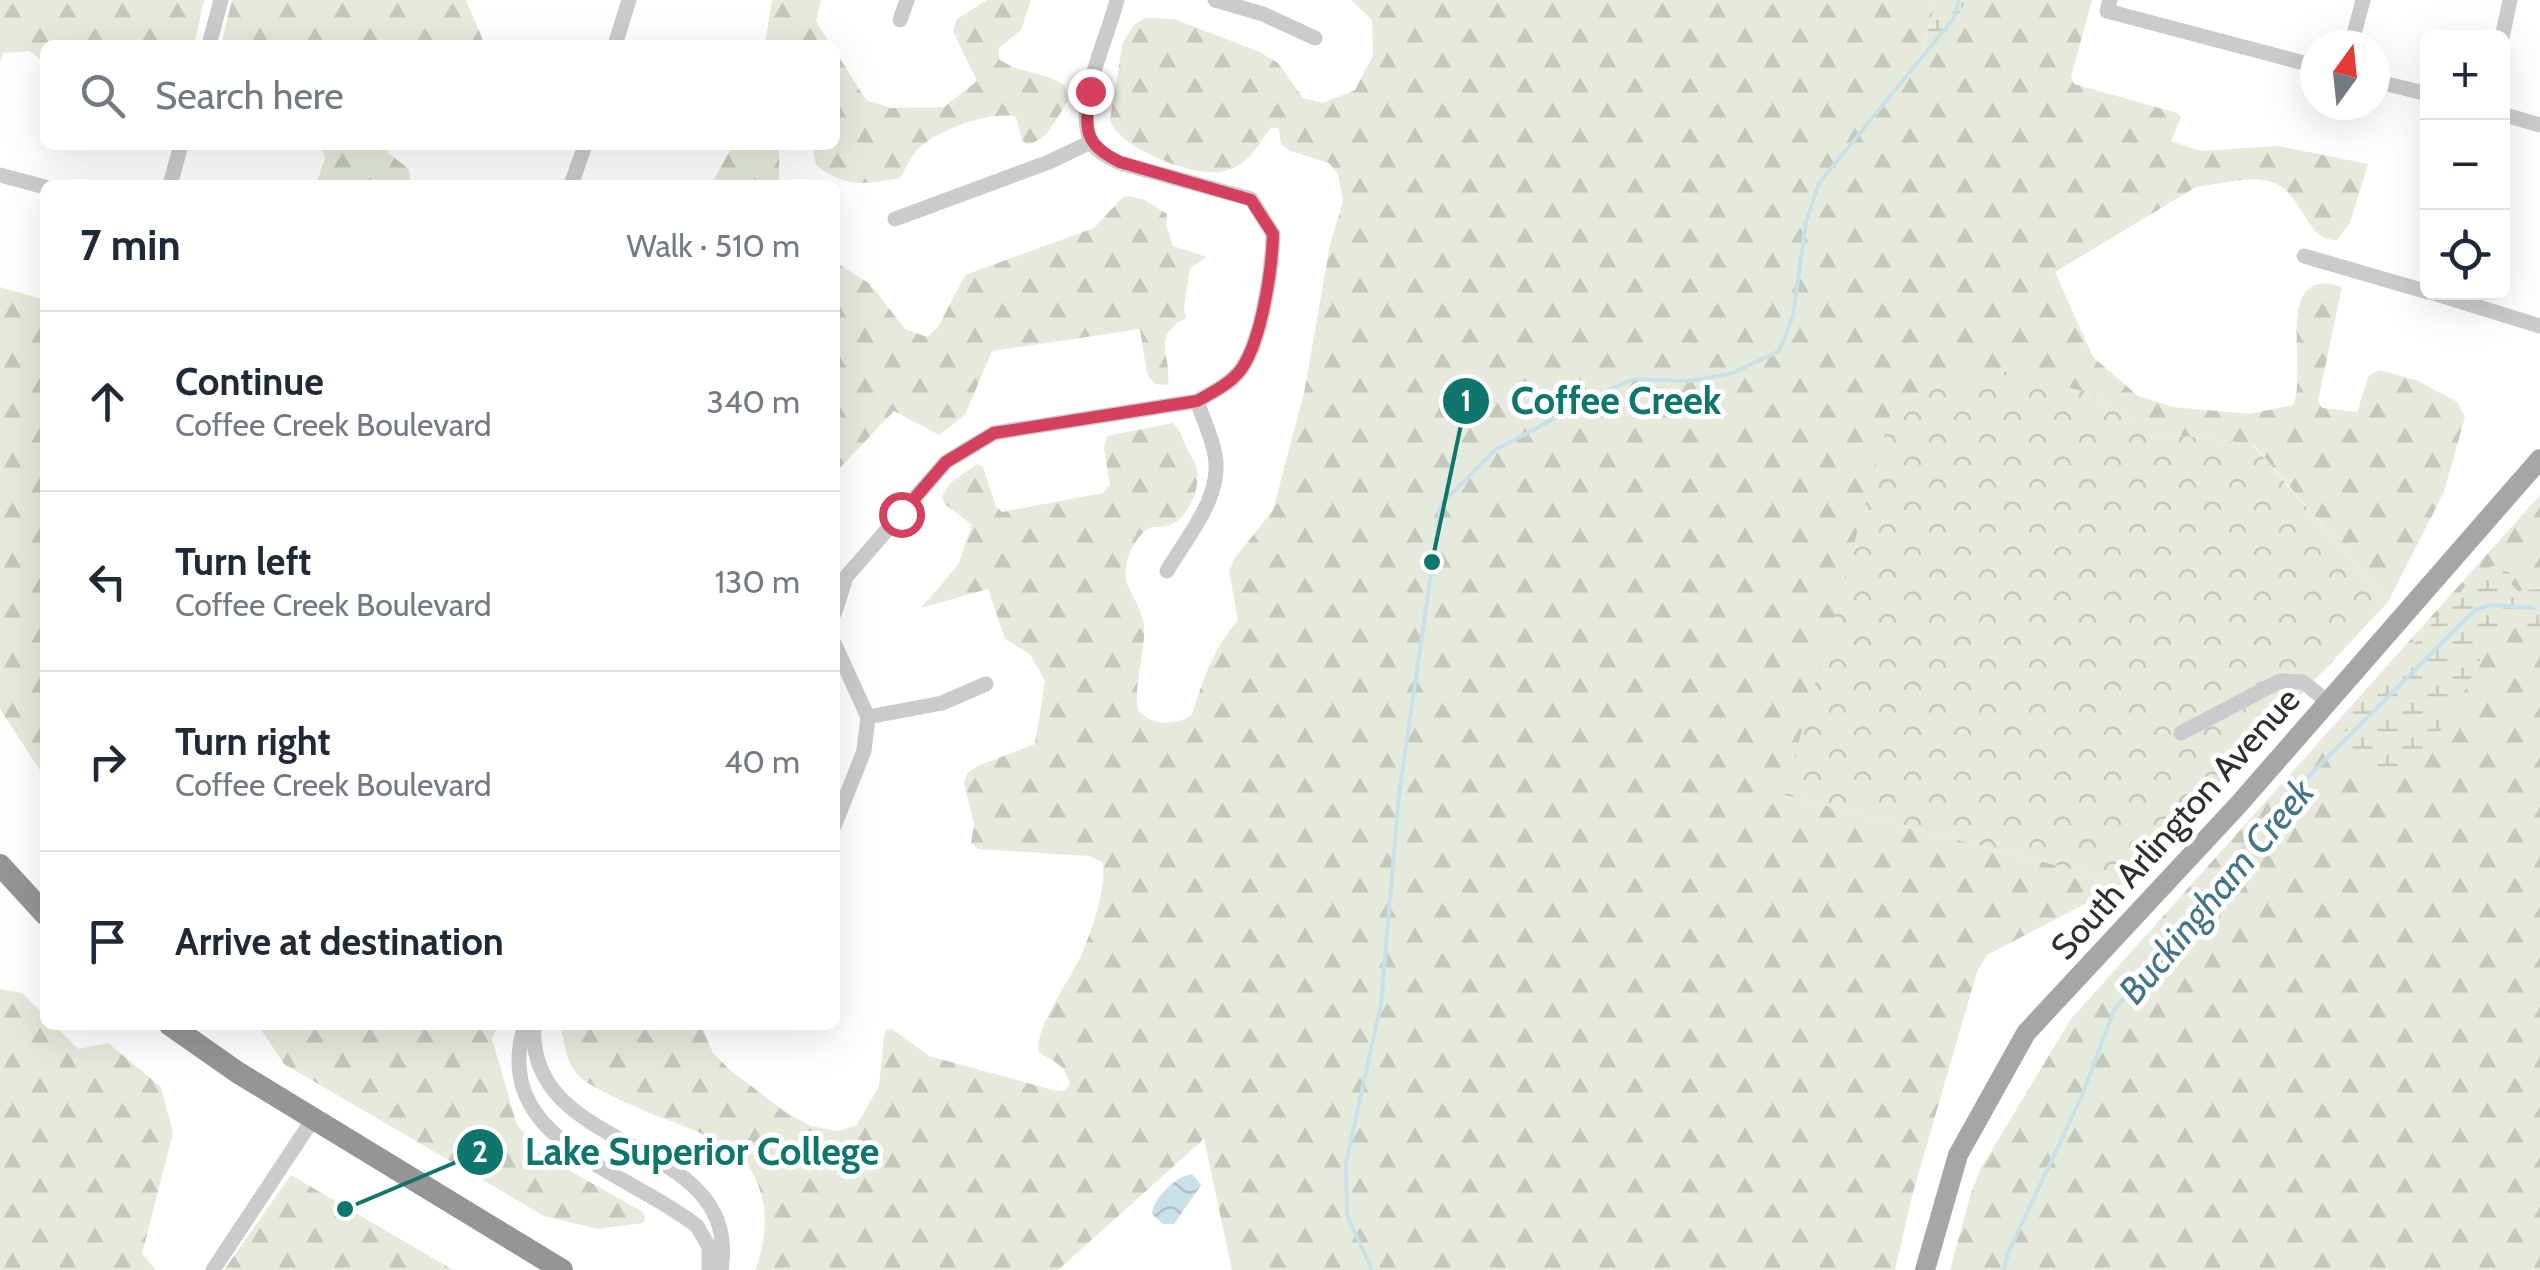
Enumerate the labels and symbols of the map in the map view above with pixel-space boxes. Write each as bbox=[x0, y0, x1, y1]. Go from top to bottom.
north arrow bbox=[2300, 30, 2390, 120]
route end bbox=[1068, 69, 1114, 115]
callout: Coffee Creek bbox=[1441, 367, 1741, 435]
text: Coffee Creek bbox=[1511, 377, 1722, 424]
text: 1 bbox=[1460, 382, 1472, 419]
route start bbox=[879, 492, 925, 538]
street label: South Arlington Avenue bbox=[2041, 678, 2309, 968]
water label: Buckingham Creek bbox=[2108, 768, 2325, 1013]
callout: Lake Superior College bbox=[455, 1118, 900, 1186]
text: Lake Superior College bbox=[525, 1128, 879, 1175]
text: 2 bbox=[472, 1133, 488, 1170]

